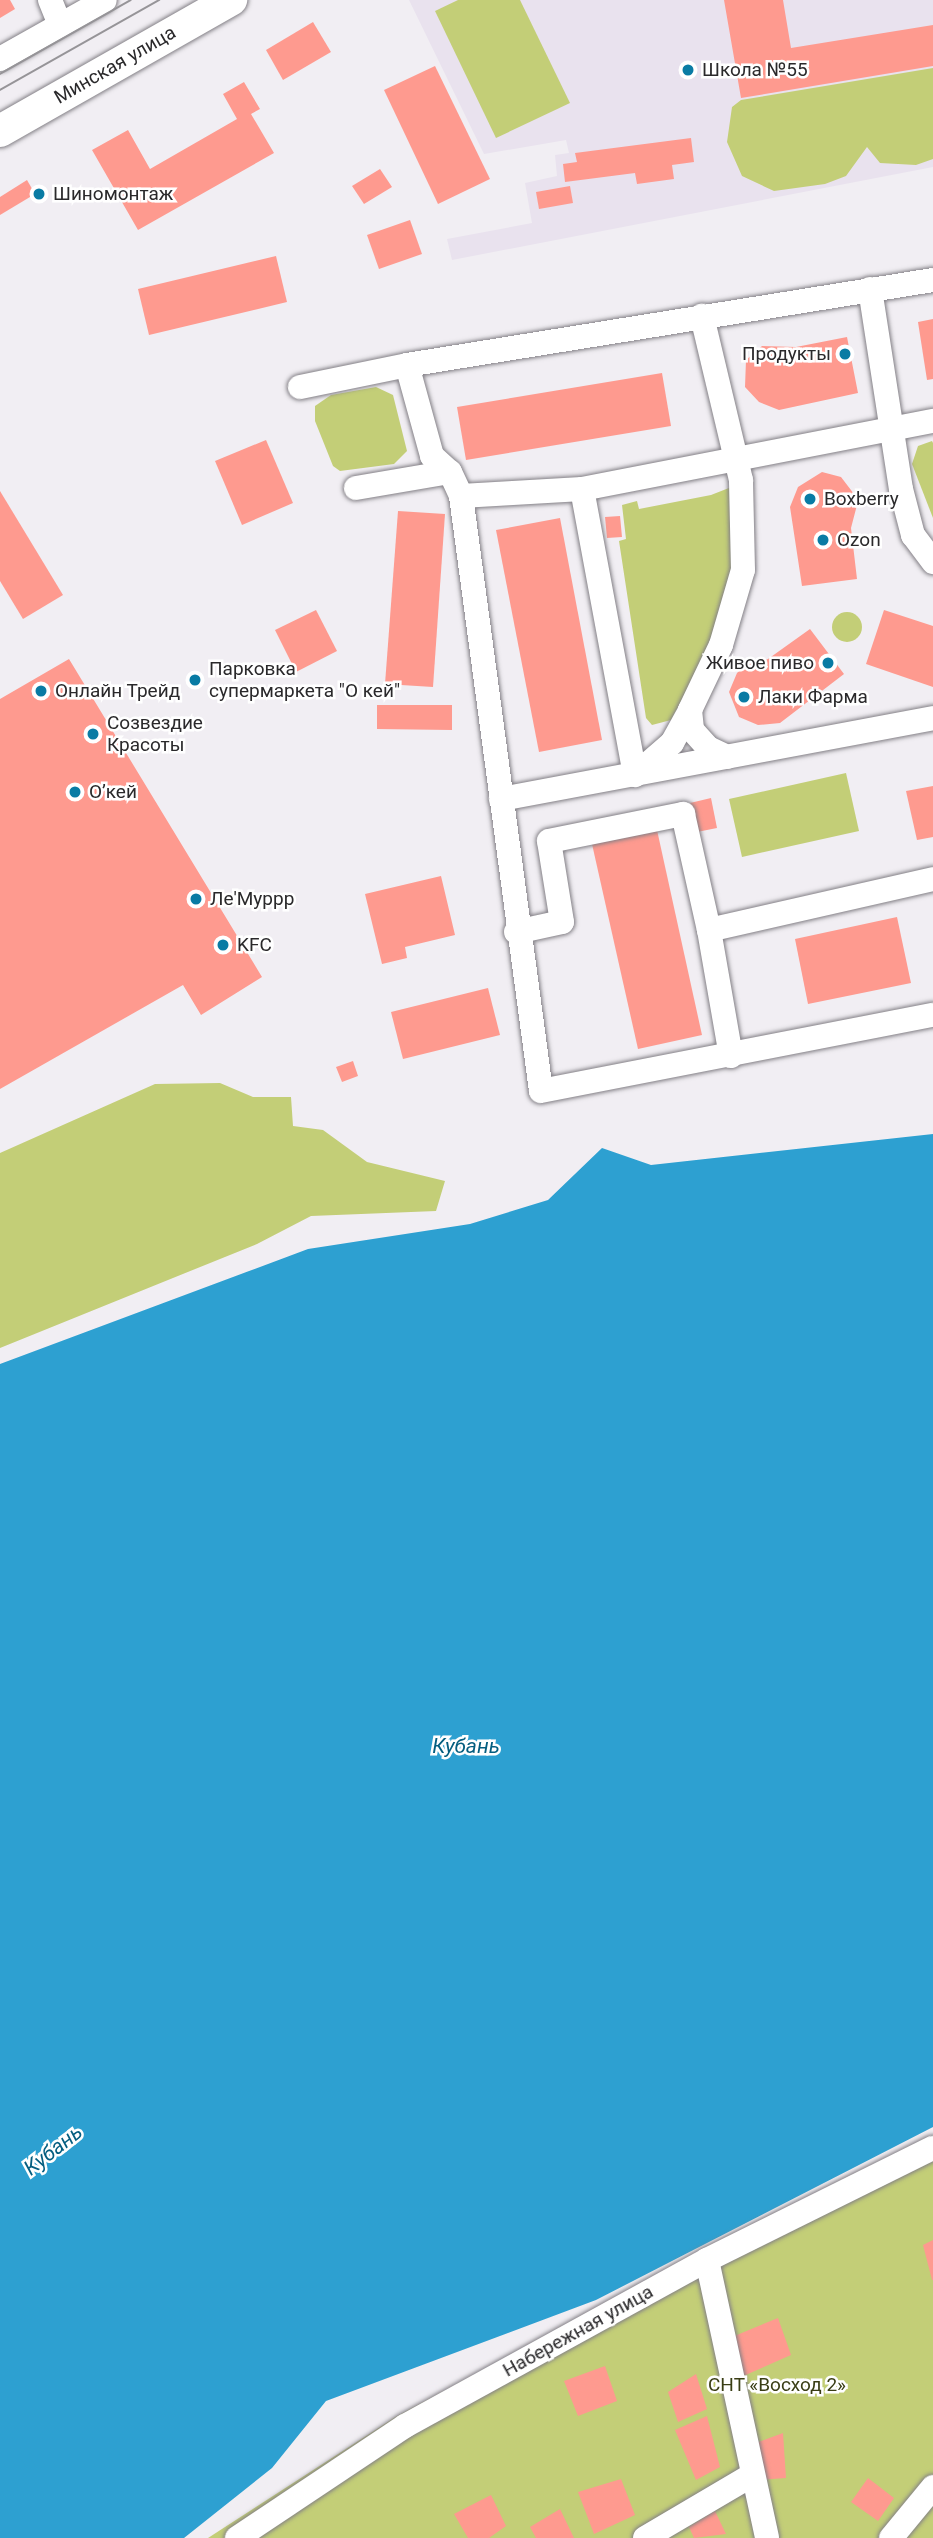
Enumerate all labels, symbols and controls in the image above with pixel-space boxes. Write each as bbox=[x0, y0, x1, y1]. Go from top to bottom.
street label: Минская улица bbox=[50, 21, 180, 109]
place label: Школа №55 bbox=[702, 59, 808, 81]
marker: Школа №55 bbox=[680, 62, 696, 78]
place label: Шиномонтаж bbox=[53, 183, 173, 205]
marker: Шиномонтаж bbox=[31, 186, 47, 202]
place label: Продукты bbox=[742, 343, 831, 365]
marker: Продукты bbox=[837, 346, 853, 362]
place label: Boxberry bbox=[824, 488, 899, 510]
marker: Boxberry bbox=[802, 491, 818, 507]
place label: Ozon bbox=[837, 529, 881, 551]
marker: Ozon bbox=[815, 532, 831, 548]
place label: Живое пиво bbox=[706, 652, 814, 674]
marker: Живое пиво bbox=[820, 655, 836, 671]
place label: Парковка супермаркета "О кей" bbox=[209, 658, 400, 702]
marker: Парковка супермаркета "О кей" bbox=[187, 672, 203, 688]
place label: Онлайн Трейд bbox=[55, 680, 180, 702]
marker: Онлайн Трейд bbox=[33, 683, 49, 699]
place label: Лаки Фарма bbox=[758, 686, 868, 708]
marker: Лаки Фарма bbox=[736, 689, 752, 705]
place label: Созвездие Красоты bbox=[107, 712, 203, 756]
marker: Созвездие Красоты bbox=[85, 726, 101, 742]
place label: О’кей bbox=[89, 781, 137, 803]
marker: О’кей bbox=[67, 784, 83, 800]
place label: Ле'Муррр bbox=[210, 888, 294, 910]
marker: Ле'Муррр bbox=[188, 891, 204, 907]
place label: KFC bbox=[237, 934, 272, 956]
marker: KFC bbox=[215, 937, 231, 953]
water label: Кубань bbox=[432, 1733, 500, 1759]
water label: Кубань bbox=[19, 2119, 87, 2181]
street label: Набережная улица bbox=[499, 2280, 657, 2382]
park label: СНТ «Восход 2» bbox=[708, 2374, 846, 2396]

